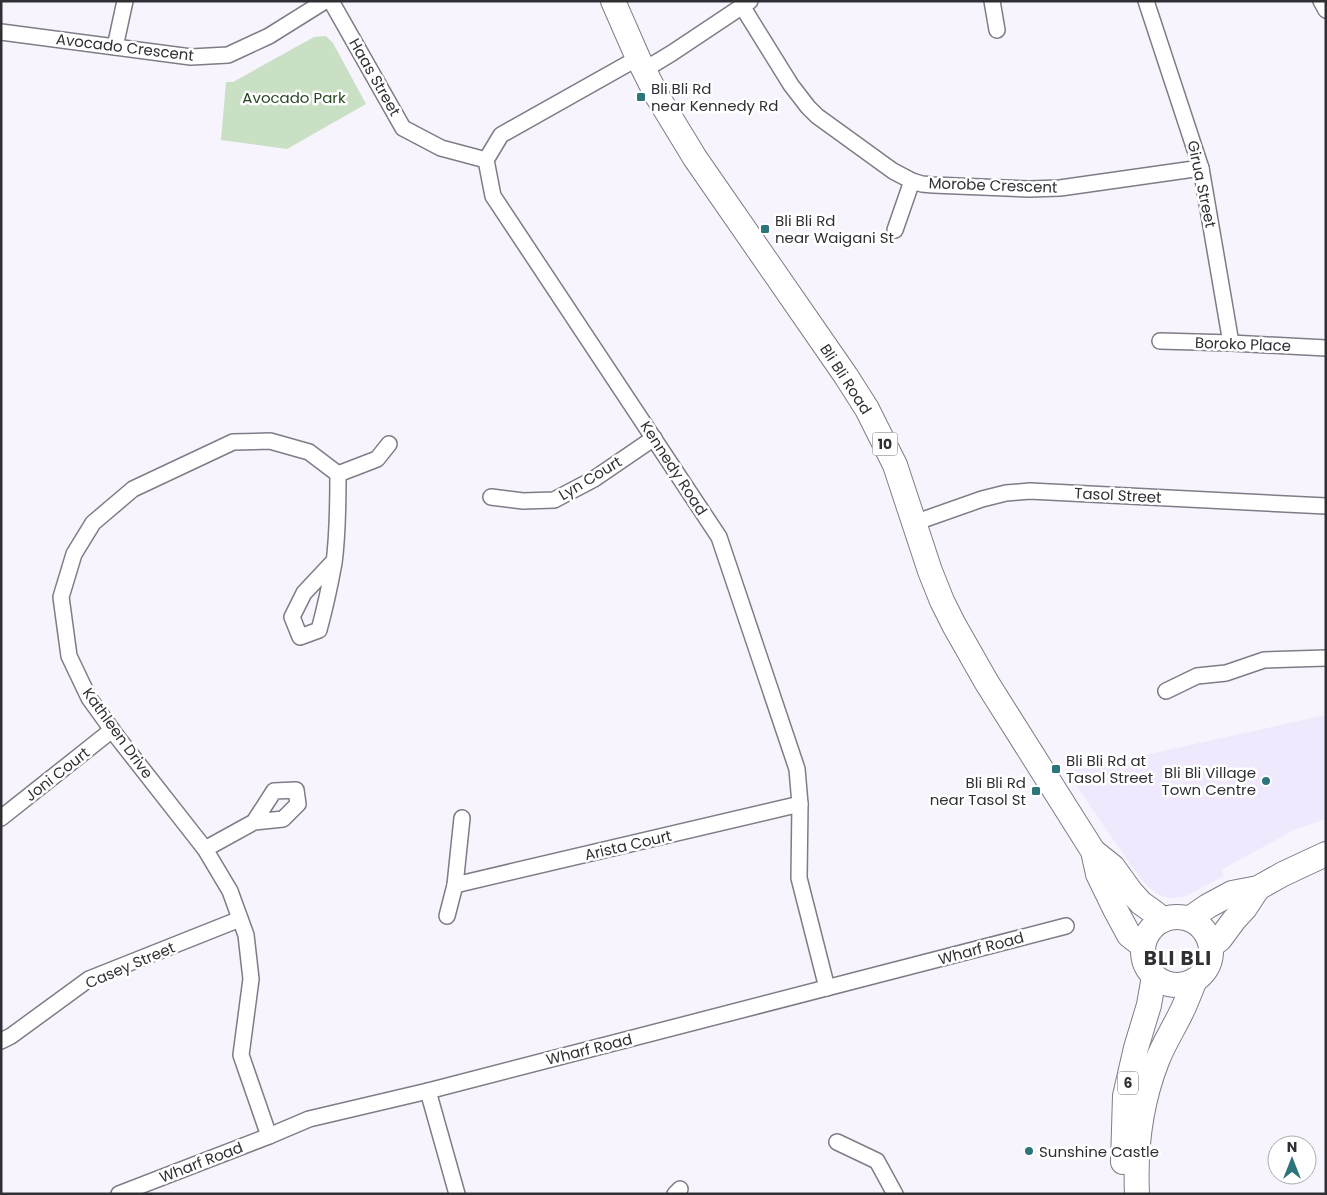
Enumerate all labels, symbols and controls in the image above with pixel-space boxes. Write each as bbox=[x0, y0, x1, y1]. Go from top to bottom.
street label: Avocado Crescent bbox=[55, 28, 195, 66]
street label: Haas Street bbox=[344, 34, 406, 120]
place label: Bli Bli Rd near Kennedy Rd bbox=[651, 78, 778, 116]
park label: Avocado Park bbox=[242, 87, 346, 108]
marker: Bli Bli Rd near Kennedy Rd bbox=[635, 91, 647, 103]
street label: Girua Street bbox=[1183, 138, 1221, 230]
street label: Morobe Crescent bbox=[928, 172, 1058, 198]
place label: Bli Bli Rd near Waigani St bbox=[775, 210, 894, 248]
marker: Bli Bli Rd near Waigani St bbox=[759, 223, 771, 235]
street label: Boroko Place bbox=[1195, 332, 1291, 356]
street label: Bli Bli Road bbox=[815, 340, 877, 418]
street label: Kennedy Road bbox=[636, 417, 712, 519]
road number: 10 bbox=[872, 432, 898, 456]
street label: Lyn Court bbox=[554, 451, 626, 505]
street label: Tasol Street bbox=[1074, 482, 1162, 508]
street label: Kathleen Drive bbox=[78, 683, 158, 783]
street label: Joni Court bbox=[20, 742, 94, 806]
place label: Bli Bli Rd at Tasol Street bbox=[1066, 750, 1153, 788]
place label: Bli Bli Village Town Centre bbox=[1162, 762, 1256, 800]
marker: Bli Bli Rd at Tasol Street bbox=[1050, 763, 1062, 775]
place label: Bli Bli Rd near Tasol St bbox=[930, 772, 1026, 810]
marker: Bli Bli Village Town Centre bbox=[1260, 775, 1272, 787]
marker: Bli Bli Rd near Tasol St bbox=[1030, 785, 1042, 797]
street label: Arista Court bbox=[582, 825, 674, 865]
street label: Wharf Road bbox=[936, 926, 1026, 970]
street label: Casey Street bbox=[82, 937, 178, 993]
district label: BLI BLI bbox=[1144, 944, 1212, 972]
street label: Wharf Road bbox=[544, 1028, 634, 1070]
road number: 6 bbox=[1118, 1072, 1138, 1094]
north arrow bbox=[1267, 1135, 1317, 1185]
street label: Wharf Road bbox=[156, 1136, 246, 1188]
text: N bbox=[1287, 1137, 1297, 1157]
place label: Sunshine Castle bbox=[1039, 1141, 1159, 1162]
marker: Sunshine Castle bbox=[1023, 1145, 1035, 1157]

